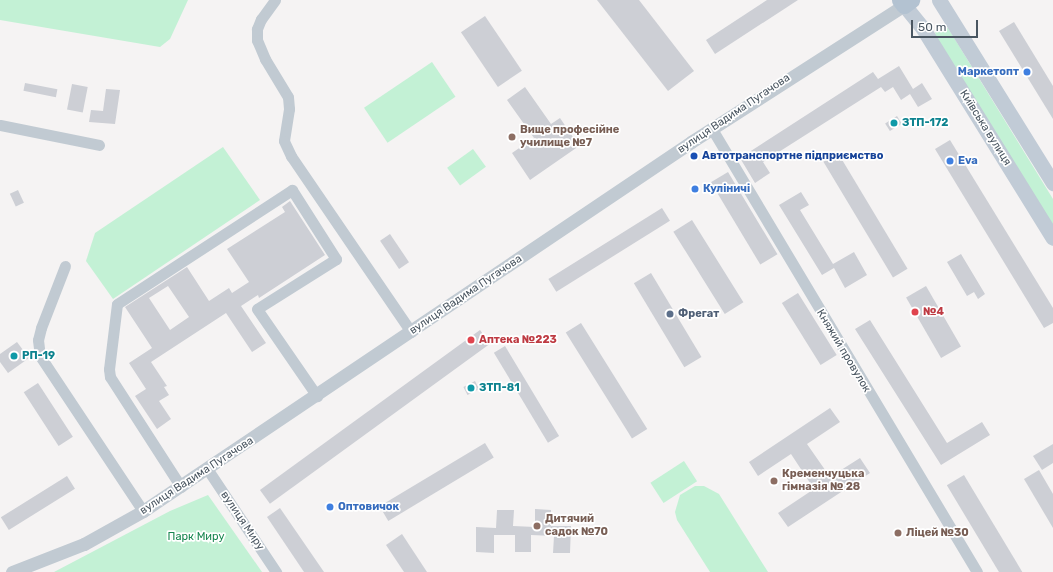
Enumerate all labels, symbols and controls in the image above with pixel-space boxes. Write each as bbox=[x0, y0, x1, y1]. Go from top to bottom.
scale bar bbox=[913, 12, 980, 38]
text: 50 m bbox=[918, 20, 946, 34]
place label: Маркетопт bbox=[958, 65, 1019, 79]
marker: Маркетопт bbox=[1022, 67, 1032, 77]
street label: вулиця Вадима Пугачова bbox=[675, 71, 793, 157]
street label: Київська вулиця bbox=[956, 88, 1014, 168]
place label: ЗТП-172 bbox=[902, 116, 948, 130]
marker: ЗТП-172 bbox=[889, 118, 899, 128]
place label: Вище професійне училище №7 bbox=[520, 124, 619, 150]
marker: Вище професійне училище №7 bbox=[507, 132, 517, 142]
place label: Автотранспортне підприємство bbox=[702, 149, 883, 163]
marker: Автотранспортне підприємство bbox=[689, 151, 699, 161]
place label: Eva bbox=[958, 154, 978, 168]
marker: Eva bbox=[945, 156, 955, 166]
place label: Куліничі bbox=[703, 182, 750, 196]
marker: Куліничі bbox=[690, 184, 700, 194]
street label: вулиця Вадима Пугачова bbox=[407, 252, 525, 338]
place label: №4 bbox=[923, 305, 944, 319]
place label: Фрегат bbox=[678, 307, 719, 321]
street label: Княжий провулок bbox=[813, 307, 873, 395]
marker: №4 bbox=[910, 307, 920, 317]
marker: Фрегат bbox=[665, 309, 675, 319]
place label: Аптека №223 bbox=[479, 333, 557, 347]
marker: Аптека №223 bbox=[466, 335, 476, 345]
place label: РП-19 bbox=[22, 349, 55, 363]
marker: РП-19 bbox=[9, 351, 19, 361]
place label: ЗТП-81 bbox=[479, 381, 520, 395]
marker: ЗТП-81 bbox=[466, 383, 476, 393]
street label: вулиця Вадима Пугачова bbox=[138, 434, 256, 518]
place label: Кременчуцька гімназія № 28 bbox=[782, 468, 864, 494]
marker: Кременчуцька гімназія № 28 bbox=[769, 476, 779, 486]
street label: вулиця Миру bbox=[217, 489, 267, 553]
place label: Оптовичок bbox=[338, 500, 399, 514]
marker: Оптовичок bbox=[325, 502, 335, 512]
place label: Дитячий садок №70 bbox=[545, 513, 608, 539]
marker: Дитячий садок №70 bbox=[532, 521, 542, 531]
place label: Ліцей №30 bbox=[906, 526, 969, 540]
marker: Ліцей №30 bbox=[893, 528, 903, 538]
park label: Парк Миру bbox=[168, 530, 224, 544]

